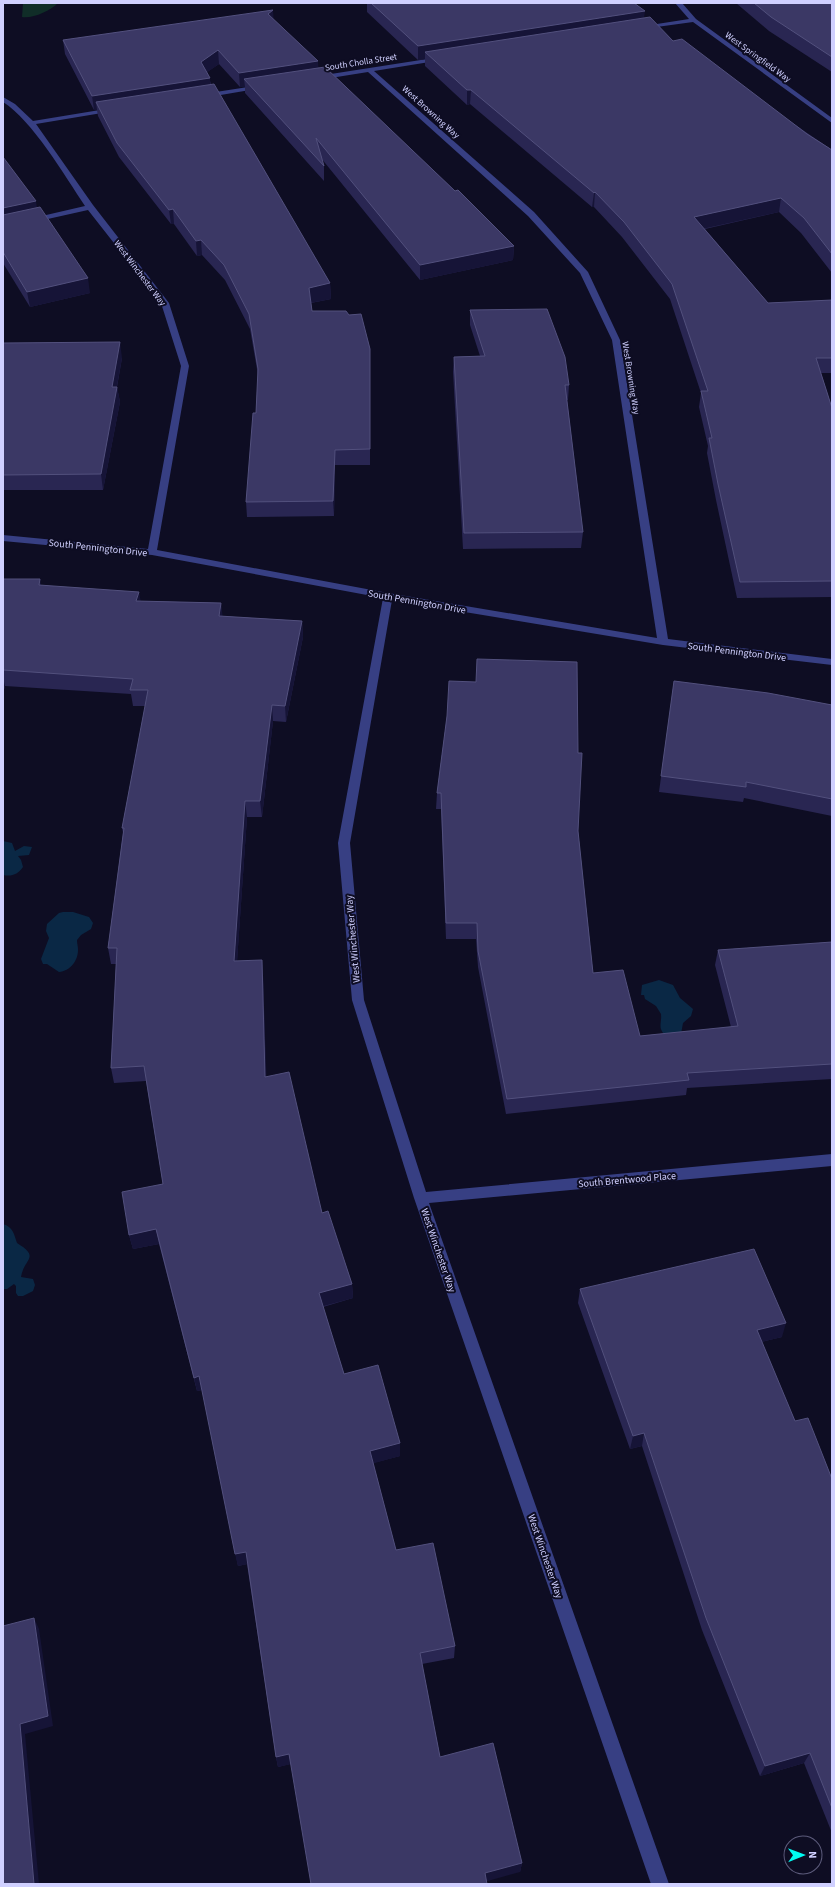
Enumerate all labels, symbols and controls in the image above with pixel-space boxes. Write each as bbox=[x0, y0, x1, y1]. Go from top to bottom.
street label: West Springfield Way bbox=[722, 29, 794, 86]
street label: South Cholla Street bbox=[324, 50, 398, 75]
street label: West Browning Way bbox=[399, 83, 463, 142]
street label: West Winchester Way bbox=[111, 238, 169, 309]
street label: West Browning Way bbox=[618, 341, 643, 416]
street label: South Pennington Drive bbox=[48, 536, 148, 560]
street label: South Pennington Drive bbox=[367, 586, 467, 617]
street label: South Pennington Drive bbox=[687, 639, 787, 665]
street label: West Winchester Way bbox=[342, 894, 364, 983]
street label: South Brentwood Place bbox=[578, 1169, 677, 1191]
street label: West Winchester Way bbox=[417, 1206, 459, 1295]
street label: West Winchester Way bbox=[524, 1512, 566, 1601]
north arrow bbox=[783, 1835, 823, 1875]
text: N bbox=[805, 1851, 820, 1859]

